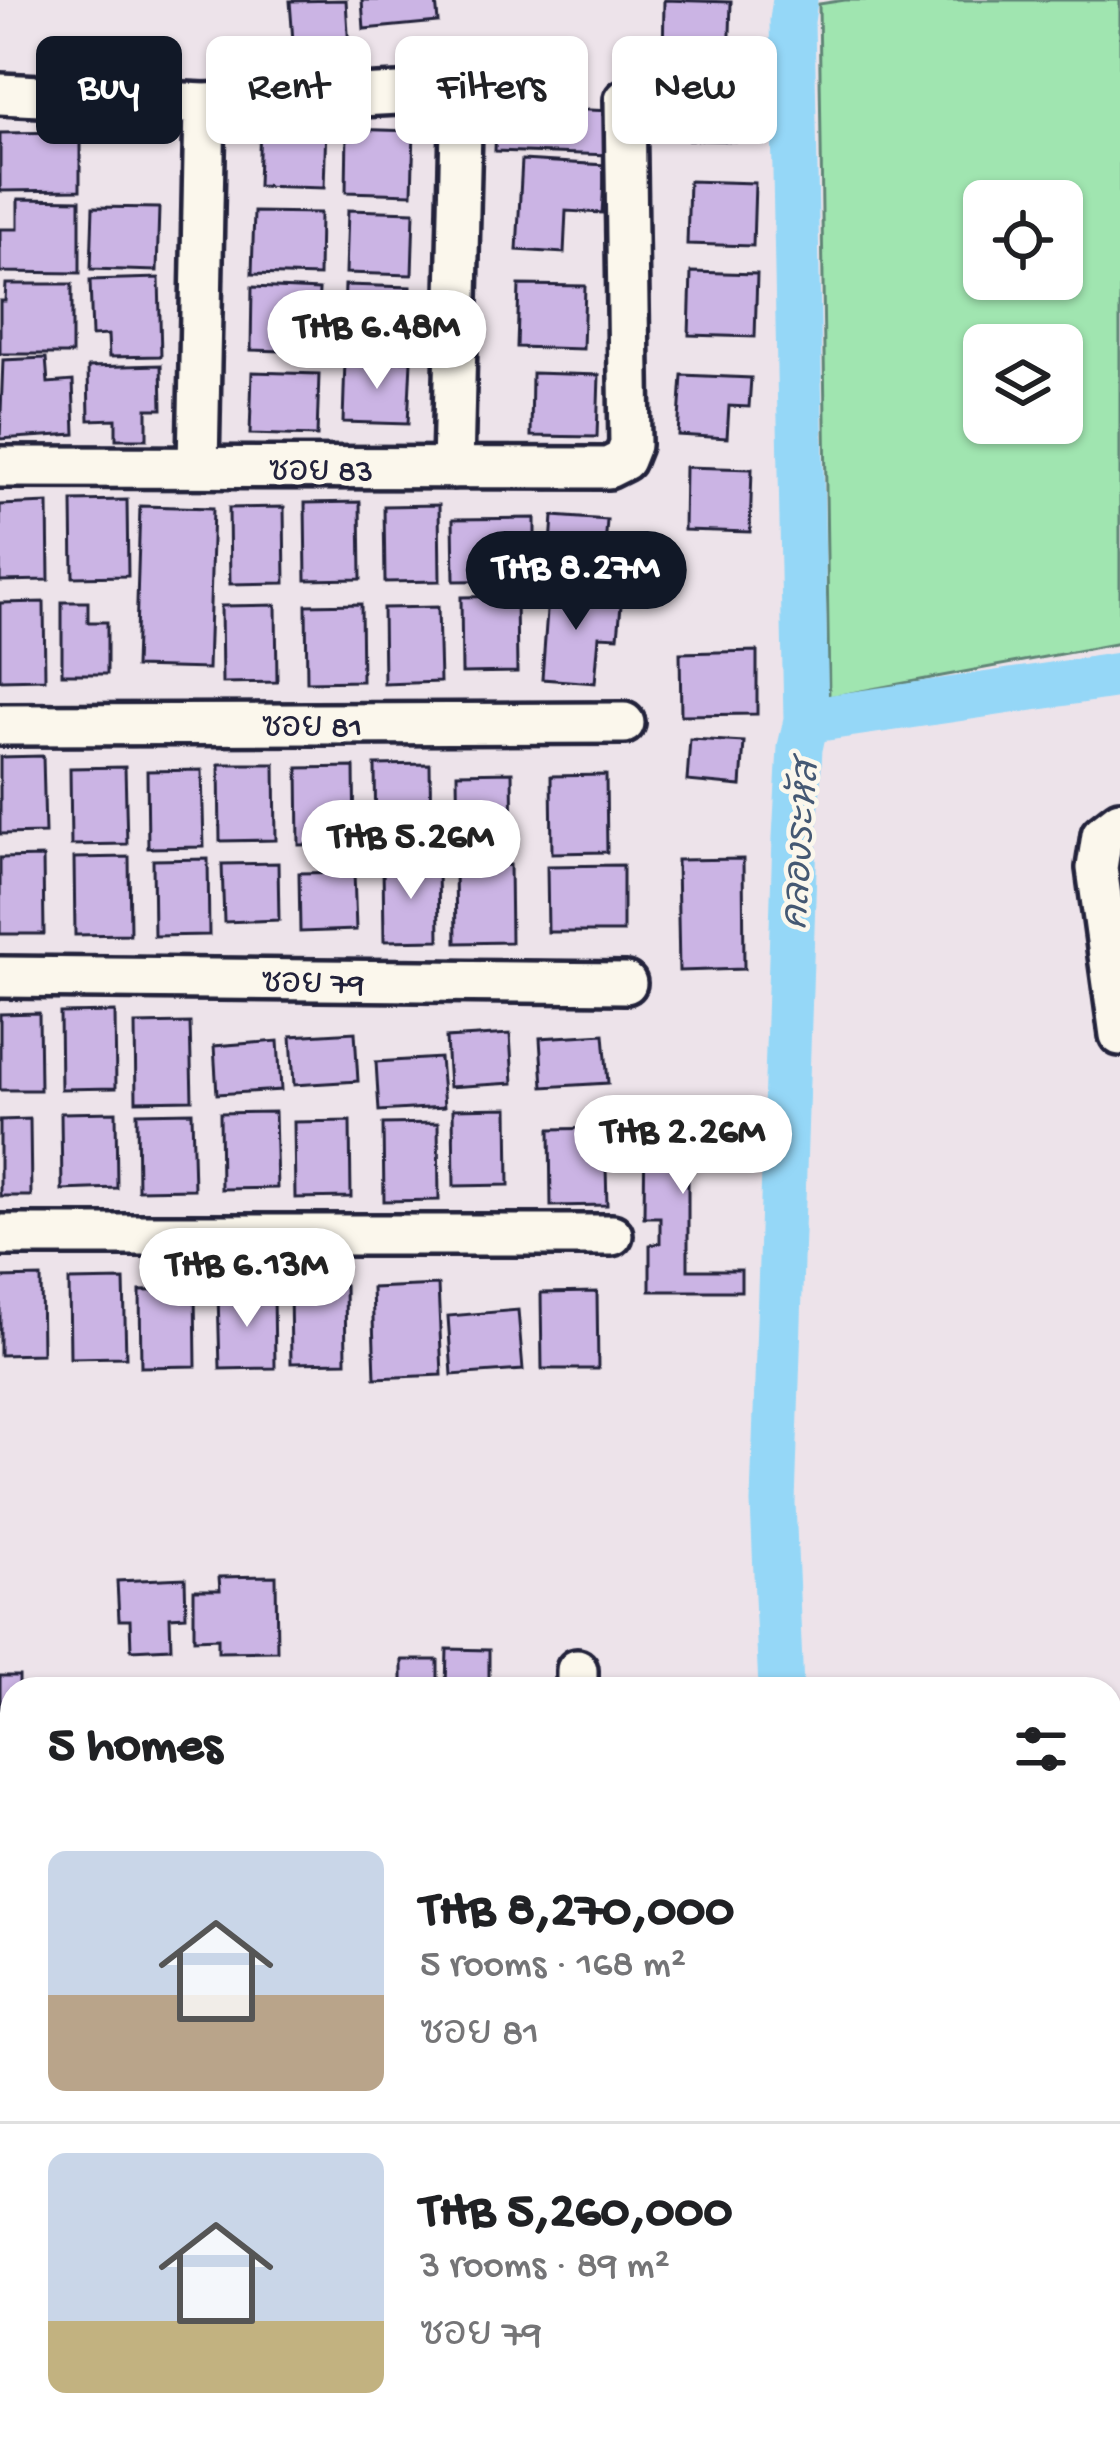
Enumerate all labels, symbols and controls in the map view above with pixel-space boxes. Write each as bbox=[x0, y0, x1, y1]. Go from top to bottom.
chip: Buy bbox=[36, 36, 182, 144]
chip: Rent bbox=[206, 36, 371, 144]
chip: Filters bbox=[395, 36, 588, 144]
chip: New bbox=[612, 36, 777, 144]
map controls bbox=[963, 180, 1083, 444]
button: locate bbox=[963, 180, 1083, 300]
pin: THB 6.48M bbox=[240, 290, 514, 392]
text: THB 6.48M bbox=[294, 306, 460, 352]
button: layers bbox=[963, 324, 1083, 444]
street label: ซอย 83 bbox=[269, 455, 373, 493]
pin: THB 8.27M bbox=[439, 531, 713, 633]
text: THB 8.27M bbox=[493, 547, 659, 593]
street label: ซอย 81 bbox=[262, 711, 362, 749]
water label: คลองระหัส bbox=[773, 752, 832, 931]
pin: THB 5.26M bbox=[274, 800, 548, 902]
text: THB 5.26M bbox=[328, 816, 494, 862]
street label: ซอย 79 bbox=[261, 966, 365, 1006]
pin: THB 2.26M bbox=[546, 1095, 820, 1197]
text: THB 2.26M bbox=[601, 1111, 765, 1157]
pin: THB 6.13M bbox=[110, 1228, 384, 1330]
text: THB 6.13M bbox=[166, 1244, 328, 1290]
icon: filters bbox=[1008, 1716, 1074, 1782]
text: 5 homes bbox=[48, 1719, 222, 1779]
text: THB 8,270,000 bbox=[420, 1884, 734, 1944]
icon: home bbox=[144, 1899, 288, 2043]
text: 5 rooms · 168 m² bbox=[420, 1944, 686, 1990]
text: ซอย 81 bbox=[420, 2013, 539, 2059]
text: THB 5,260,000 bbox=[420, 2185, 732, 2245]
icon: home bbox=[144, 2201, 288, 2345]
text: 3 rooms · 89 m² bbox=[420, 2245, 670, 2291]
text: ซอย 79 bbox=[420, 2314, 542, 2360]

